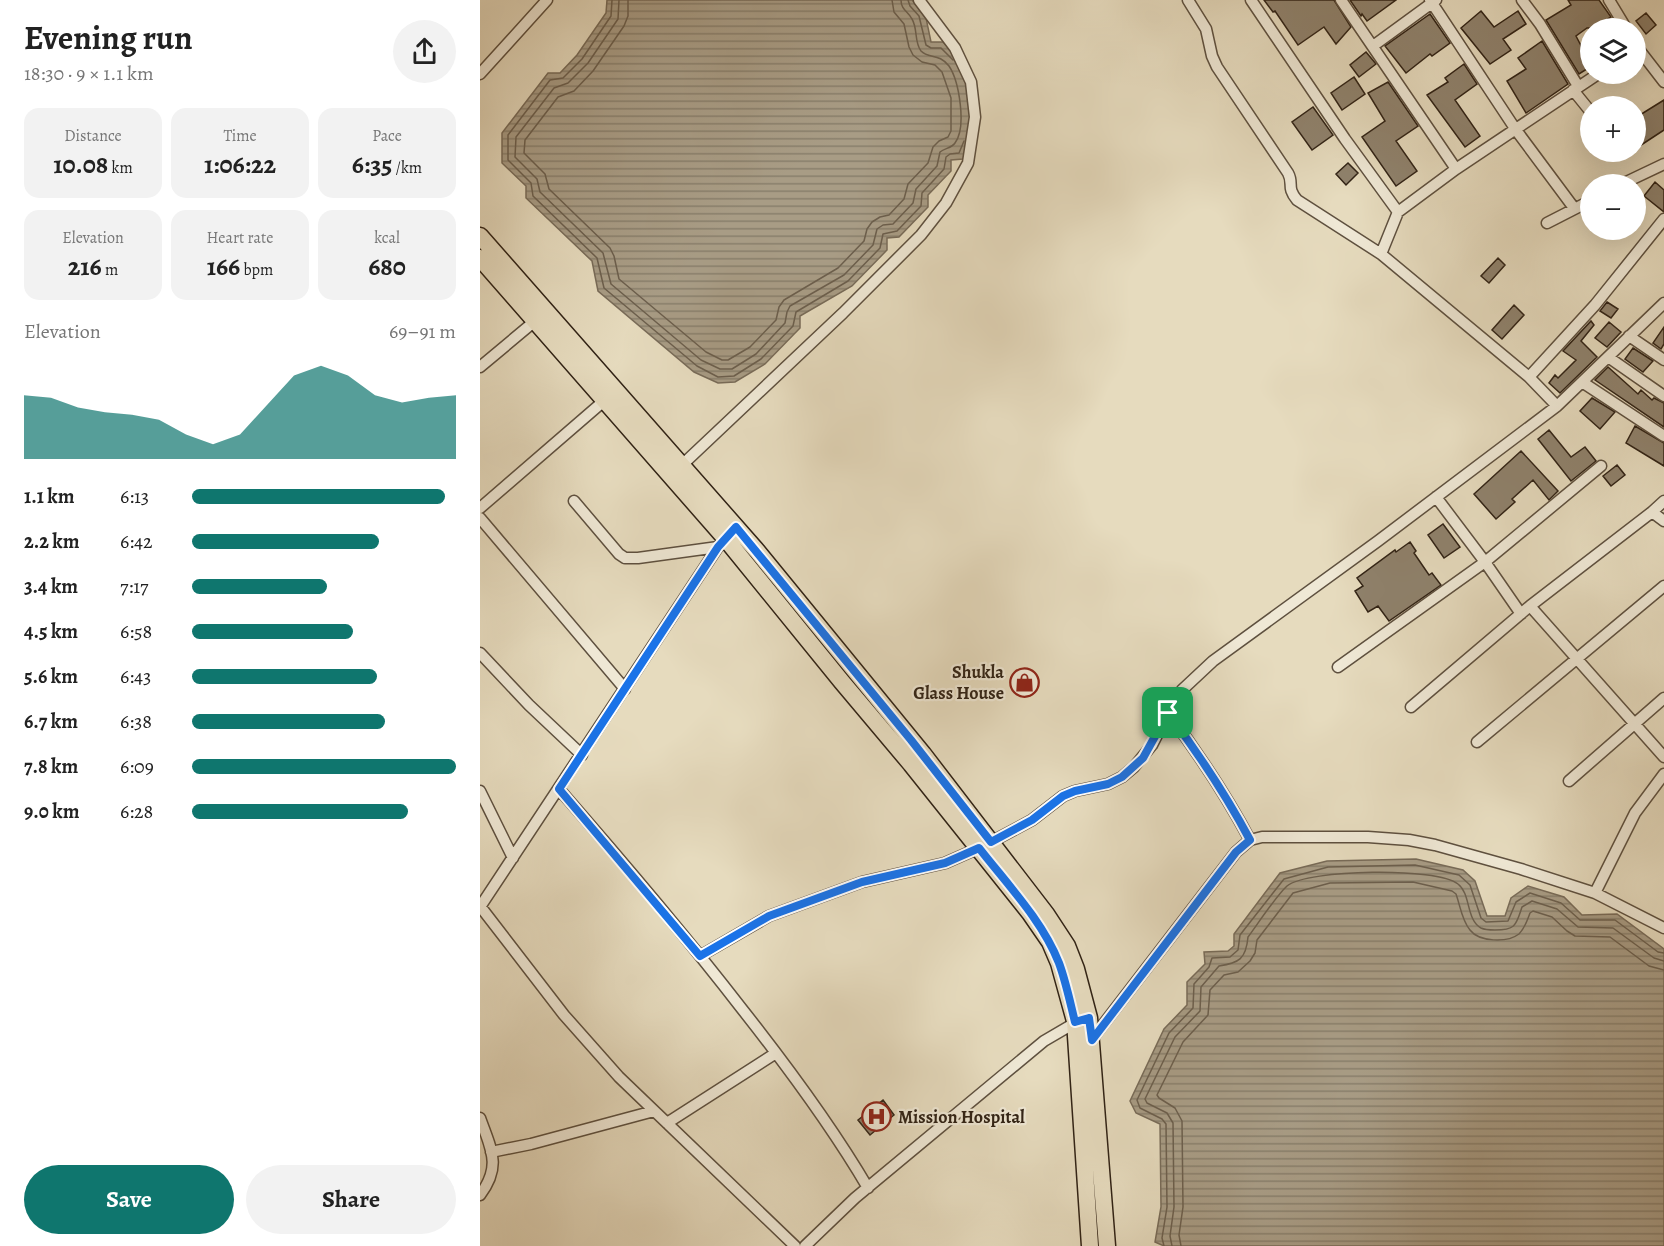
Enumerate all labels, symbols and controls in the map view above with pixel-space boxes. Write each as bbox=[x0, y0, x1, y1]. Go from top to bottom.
text: Evening run bbox=[24, 15, 193, 60]
map controls bbox=[1580, 18, 1646, 240]
button: layers bbox=[1580, 18, 1646, 84]
button: share bbox=[393, 20, 456, 83]
text: 18:30 · 9 × 1.1 km bbox=[24, 60, 154, 87]
button: + bbox=[1580, 96, 1646, 162]
text: Distance bbox=[64, 125, 122, 147]
text: Time bbox=[223, 125, 257, 147]
text: Pace bbox=[372, 125, 402, 147]
text: 10.08 bbox=[53, 147, 108, 182]
text: 1:06:22 bbox=[204, 147, 276, 182]
text: 6:35 bbox=[352, 147, 392, 182]
text: km bbox=[108, 157, 133, 179]
text: /km bbox=[392, 157, 422, 179]
button: − bbox=[1580, 174, 1646, 240]
text: Elevation bbox=[62, 227, 124, 249]
text: Heart rate bbox=[207, 227, 273, 249]
text: kcal bbox=[374, 227, 400, 249]
text: 216 bbox=[68, 249, 102, 284]
text: 166 bbox=[207, 249, 240, 284]
text: 680 bbox=[368, 249, 406, 284]
text: m bbox=[102, 259, 118, 281]
text: bpm bbox=[240, 259, 273, 281]
text: Elevation bbox=[24, 318, 101, 345]
text: 69–91 m bbox=[389, 318, 456, 345]
text: 1.1 km bbox=[24, 483, 74, 510]
text: 6:13 bbox=[120, 483, 149, 510]
text: 2.2 km bbox=[24, 528, 79, 555]
text: 6:42 bbox=[120, 528, 153, 555]
text: 3.4 km bbox=[24, 573, 78, 600]
text: 7:17 bbox=[120, 573, 148, 600]
text: 4.5 km bbox=[24, 618, 78, 645]
text: 6:58 bbox=[120, 618, 152, 645]
place label: Shukla Glass House bbox=[913, 660, 1004, 705]
text: 5.6 km bbox=[24, 663, 78, 690]
text: 6:43 bbox=[120, 663, 151, 690]
shop icon: Shukla Glass House bbox=[1009, 666, 1041, 698]
pin bbox=[1142, 687, 1193, 738]
icon: arrive bbox=[1151, 696, 1184, 729]
text: 6.7 km bbox=[24, 708, 78, 735]
text: 6:38 bbox=[120, 708, 152, 735]
text: 7.8 km bbox=[24, 753, 78, 780]
text: 6:09 bbox=[120, 753, 154, 780]
text: 9.0 km bbox=[24, 798, 79, 825]
text: 6:28 bbox=[120, 798, 153, 825]
hospital icon: Mission Hospital bbox=[861, 1101, 893, 1133]
place label: Mission Hospital bbox=[898, 1105, 1025, 1129]
button: Save bbox=[24, 1165, 234, 1234]
button: Share bbox=[246, 1165, 456, 1234]

